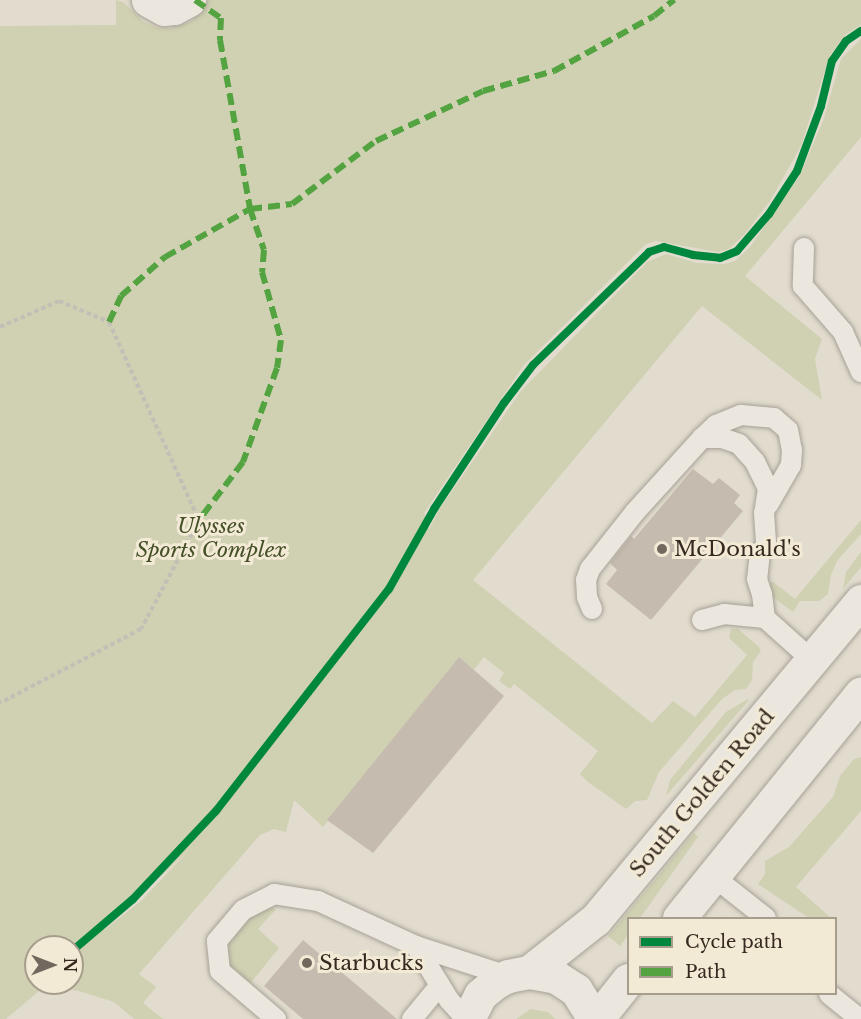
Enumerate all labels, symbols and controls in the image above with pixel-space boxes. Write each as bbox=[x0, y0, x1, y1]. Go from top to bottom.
park label: Ulysses Sports Complex bbox=[136, 513, 286, 563]
place label: McDonald's bbox=[674, 536, 801, 562]
marker: McDonald's bbox=[655, 542, 669, 556]
street label: South Golden Road bbox=[624, 704, 780, 882]
legend bbox=[627, 917, 837, 995]
text: Cycle path bbox=[685, 931, 783, 953]
north arrow bbox=[24, 935, 84, 995]
place label: Starbucks bbox=[319, 950, 424, 976]
marker: Starbucks bbox=[300, 956, 314, 970]
text: N bbox=[60, 957, 80, 973]
text: Path bbox=[685, 961, 726, 983]

